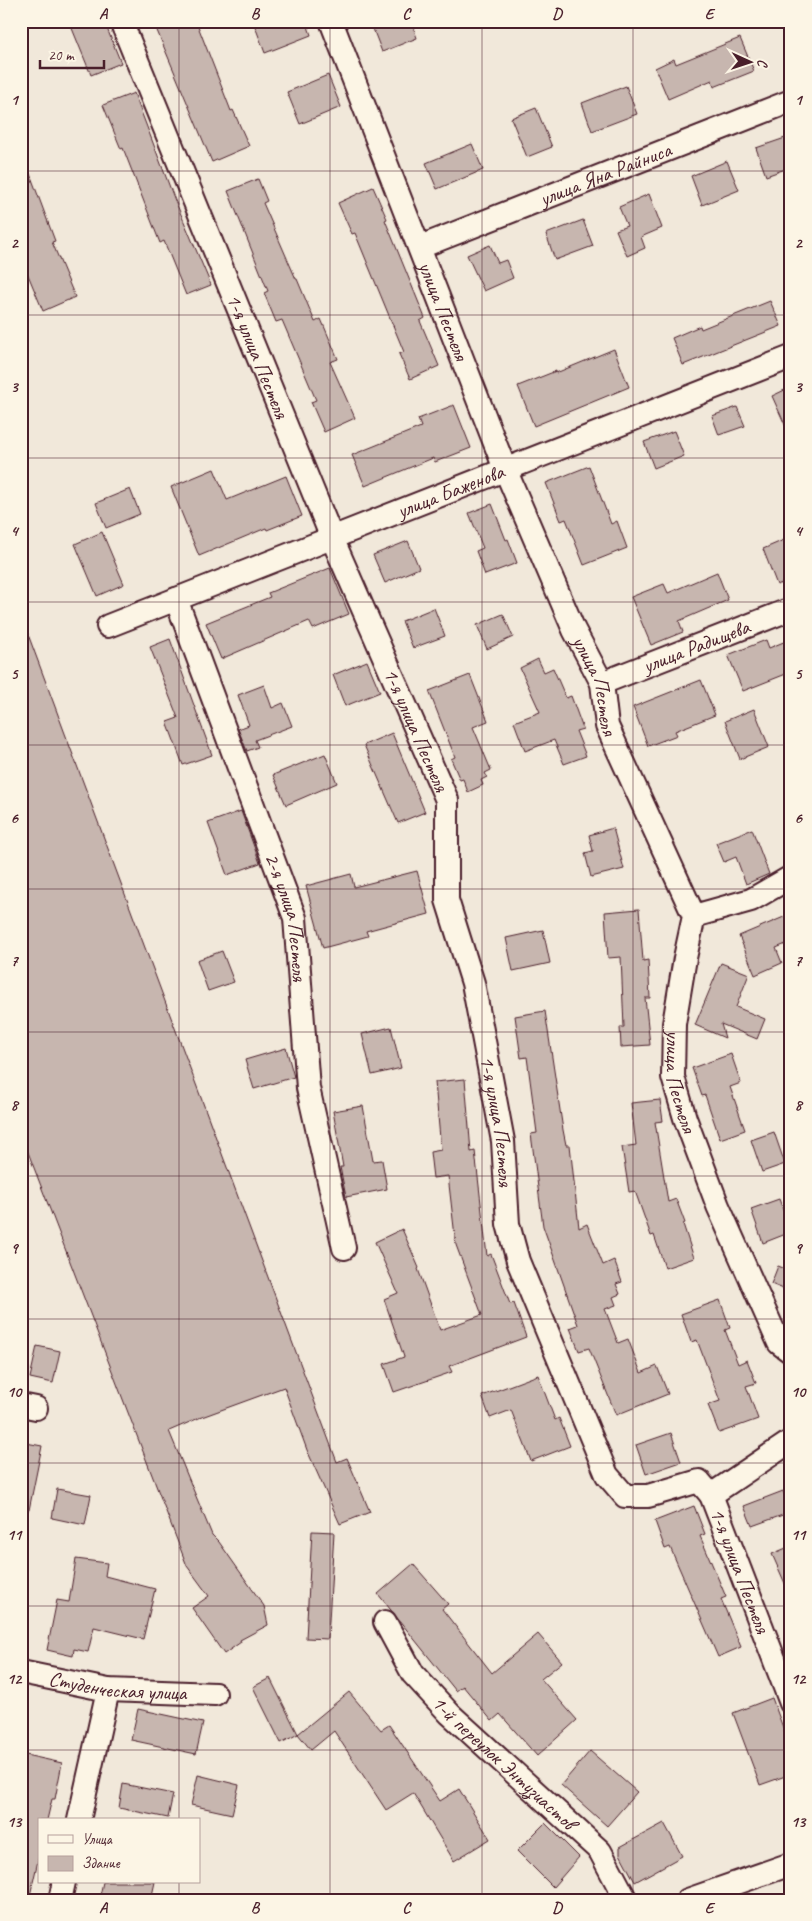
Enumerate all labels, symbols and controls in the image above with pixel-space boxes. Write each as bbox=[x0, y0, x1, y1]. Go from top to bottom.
text: A bbox=[99, 4, 109, 24]
text: B bbox=[251, 4, 261, 24]
text: C bbox=[402, 4, 412, 24]
text: D bbox=[552, 4, 563, 24]
text: E bbox=[705, 4, 716, 24]
scale bar bbox=[40, 38, 104, 70]
north arrow bbox=[724, 38, 774, 88]
text: 20 m bbox=[48, 46, 75, 65]
text: С bbox=[754, 59, 771, 69]
text: 1 bbox=[10, 90, 19, 110]
text: 1 bbox=[794, 90, 803, 110]
street label: улица Яна Райниса bbox=[534, 136, 676, 212]
text: 2 bbox=[10, 233, 19, 253]
text: 2 bbox=[794, 233, 803, 253]
street label: улица Пестеля bbox=[412, 256, 475, 366]
street label: 1-я улица Пестеля bbox=[221, 290, 295, 424]
text: 3 bbox=[10, 377, 19, 397]
text: 3 bbox=[794, 377, 803, 397]
street label: улица Баженова bbox=[391, 458, 509, 525]
text: 4 bbox=[10, 521, 19, 541]
text: 4 bbox=[794, 521, 803, 541]
street label: улица Радищева bbox=[637, 613, 755, 680]
street label: улица Пестеля bbox=[565, 630, 623, 741]
text: 5 bbox=[11, 664, 20, 684]
street label: 1-я улица Пестеля bbox=[378, 664, 455, 797]
text: 5 bbox=[795, 664, 804, 684]
text: 6 bbox=[10, 808, 19, 828]
text: 6 bbox=[794, 808, 803, 828]
street label: 2-я улица Пестеля bbox=[259, 849, 313, 984]
text: 7 bbox=[10, 951, 19, 971]
text: 7 bbox=[794, 951, 803, 971]
street label: улица Пестеля bbox=[660, 1028, 703, 1138]
street label: 1-я улица Пестеля bbox=[474, 1054, 519, 1189]
text: 8 bbox=[10, 1095, 19, 1115]
text: 8 bbox=[794, 1095, 803, 1115]
text: 9 bbox=[10, 1238, 19, 1258]
text: 9 bbox=[794, 1238, 803, 1258]
text: 10 bbox=[7, 1382, 23, 1402]
text: 10 bbox=[791, 1382, 807, 1402]
street label: 1-я улица Пестеля bbox=[704, 1504, 776, 1638]
text: 11 bbox=[7, 1525, 23, 1545]
text: 11 bbox=[791, 1525, 807, 1545]
street label: Студенческая улица bbox=[46, 1665, 189, 1706]
text: 12 bbox=[7, 1669, 23, 1689]
text: 12 bbox=[791, 1669, 807, 1689]
street label: 1-й переулок Энтузиастов bbox=[426, 1690, 585, 1838]
text: 13 bbox=[7, 1812, 23, 1832]
text: 13 bbox=[791, 1812, 807, 1832]
legend bbox=[38, 1818, 200, 1884]
text: Улица bbox=[82, 1830, 113, 1849]
text: Здание bbox=[82, 1854, 121, 1873]
text: A bbox=[99, 1898, 109, 1918]
text: B bbox=[251, 1898, 261, 1918]
text: C bbox=[402, 1898, 412, 1918]
text: D bbox=[552, 1898, 563, 1918]
text: E bbox=[705, 1898, 716, 1918]

